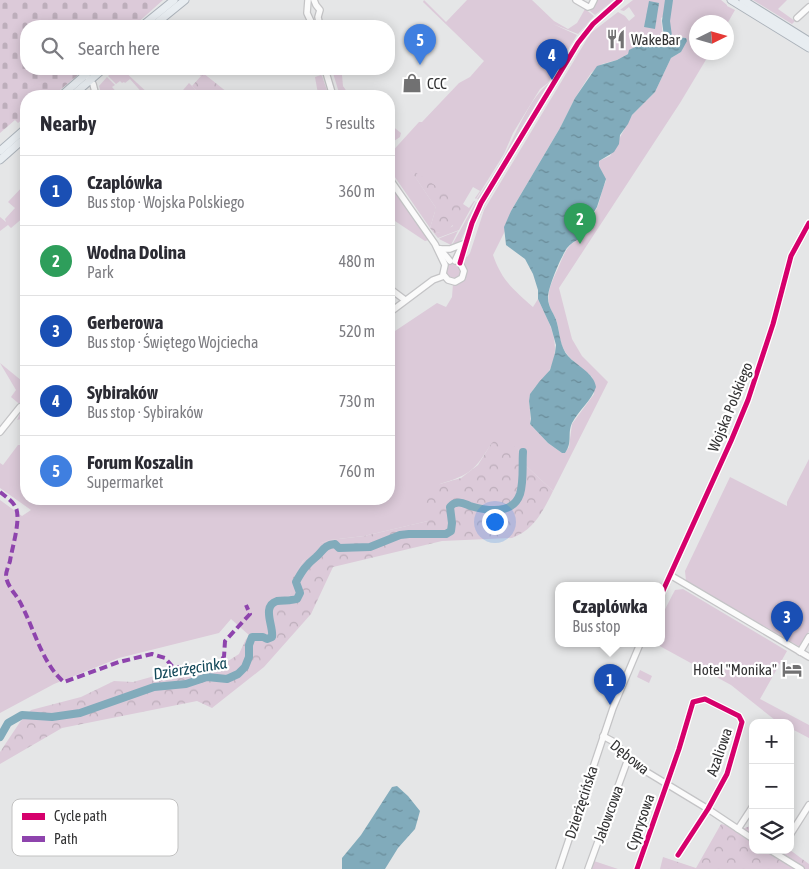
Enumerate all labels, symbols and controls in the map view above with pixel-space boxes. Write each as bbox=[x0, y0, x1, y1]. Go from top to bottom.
north arrow bbox=[689, 15, 734, 60]
search box bbox=[20, 20, 395, 75]
pin: 5 bbox=[404, 24, 436, 65]
restaurant icon: WakeBar bbox=[605, 28, 627, 50]
place label: WakeBar bbox=[631, 31, 681, 48]
icon: search bbox=[38, 34, 66, 62]
text: Search here bbox=[78, 37, 160, 59]
pin: 4 bbox=[536, 39, 568, 80]
shop icon: CCC bbox=[401, 72, 423, 94]
place label: CCC bbox=[427, 75, 447, 92]
text: Nearby bbox=[40, 111, 96, 135]
text: 5 results bbox=[325, 114, 375, 132]
text: Czaplówka bbox=[87, 171, 162, 193]
text: 1 bbox=[52, 182, 60, 200]
text: 360 m bbox=[339, 182, 375, 200]
text: Bus stop · Wojska Polskiego bbox=[87, 193, 244, 211]
pin: 2 bbox=[564, 203, 596, 244]
text: Wodna Dolina bbox=[87, 241, 186, 263]
text: 2 bbox=[52, 252, 60, 270]
text: 480 m bbox=[339, 252, 375, 270]
text: Park bbox=[87, 263, 114, 281]
text: Gerberowa bbox=[87, 311, 163, 333]
text: 3 bbox=[52, 322, 60, 340]
text: 520 m bbox=[339, 322, 375, 340]
text: Bus stop · Świętego Wojciecha bbox=[87, 333, 258, 351]
street label: Wojska Polskiego bbox=[704, 360, 756, 454]
text: Sybiraków bbox=[87, 381, 158, 403]
text: 4 bbox=[52, 392, 60, 410]
text: 730 m bbox=[339, 392, 375, 410]
text: Bus stop · Sybiraków bbox=[87, 403, 203, 421]
text: Forum Koszalin bbox=[87, 451, 193, 473]
text: 5 bbox=[52, 462, 60, 480]
text: 760 m bbox=[339, 462, 375, 480]
text: Supermarket bbox=[87, 473, 163, 491]
your location bbox=[482, 509, 508, 535]
popup bbox=[555, 582, 665, 647]
text: Czaplówka bbox=[572, 595, 648, 617]
pin: 3 bbox=[771, 601, 803, 642]
text: Bus stop bbox=[572, 617, 621, 635]
water label: Dzierżęcinka bbox=[152, 653, 229, 684]
hotel icon: Hotel "Monika" bbox=[781, 658, 803, 680]
place label: Hotel "Monika" bbox=[693, 661, 777, 678]
pin: 1 bbox=[594, 664, 626, 705]
map controls bbox=[749, 719, 794, 854]
button: + bbox=[749, 719, 794, 764]
street label: Azaliowa bbox=[703, 726, 735, 778]
street label: Dębowa bbox=[607, 736, 653, 778]
street label: Dzierżęcińska bbox=[561, 763, 601, 841]
button: − bbox=[749, 764, 794, 809]
street label: Jałowcowa bbox=[590, 783, 626, 845]
street label: Cyprysowa bbox=[622, 791, 658, 852]
legend bbox=[12, 799, 178, 856]
text: Cycle path bbox=[54, 808, 107, 824]
button: layers bbox=[749, 809, 794, 854]
text: Path bbox=[54, 831, 78, 847]

